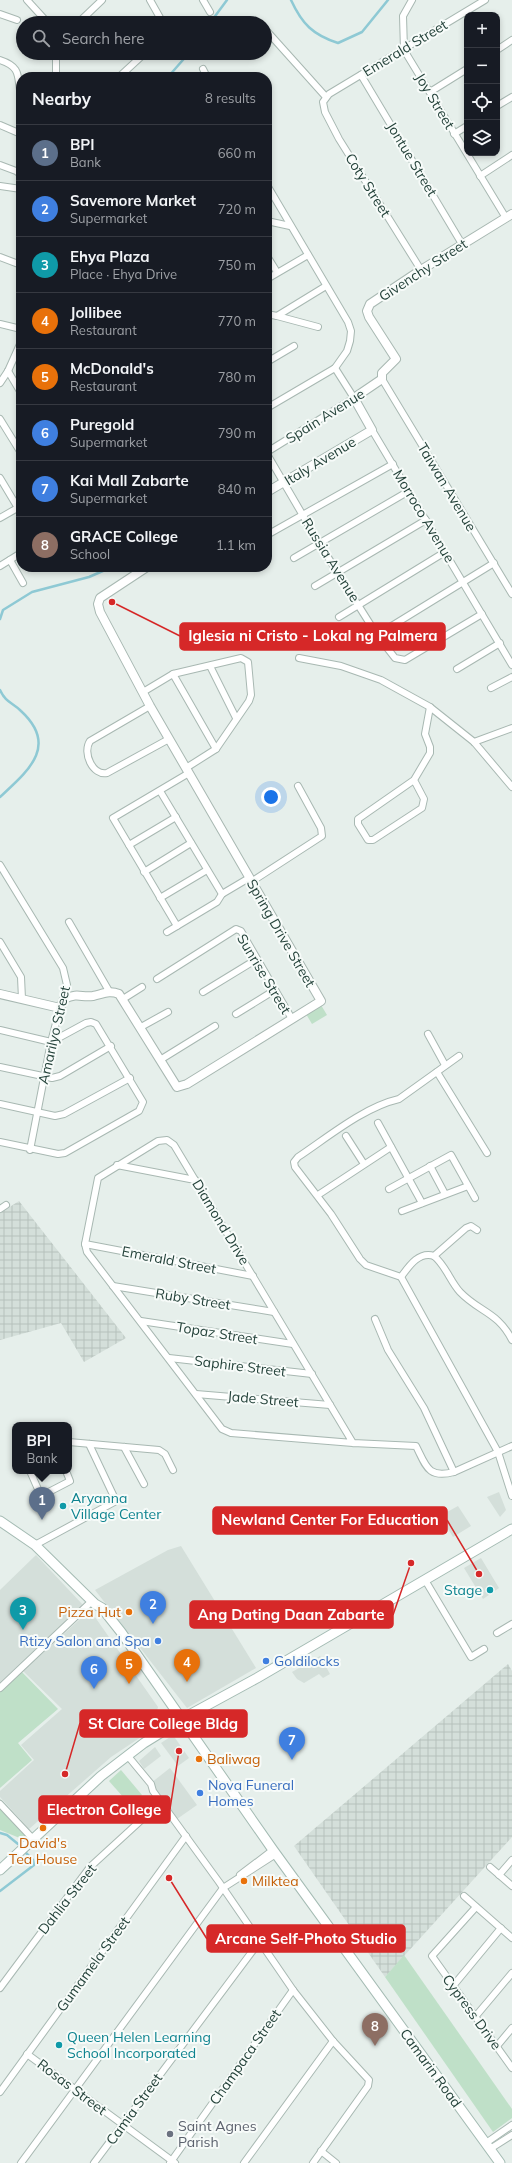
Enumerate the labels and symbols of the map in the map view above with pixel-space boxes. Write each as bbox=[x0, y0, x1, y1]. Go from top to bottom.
street label: Emerald Street bbox=[359, 16, 451, 80]
street label: Joy Street bbox=[411, 70, 459, 132]
street label: Jontue Street bbox=[383, 118, 441, 200]
street label: Coty Street bbox=[341, 150, 395, 220]
street label: Givenchy Street bbox=[375, 235, 471, 305]
street label: Spain Avenue bbox=[282, 385, 368, 447]
street label: Italy Avenue bbox=[281, 433, 359, 489]
street label: Taiwan Avenue bbox=[413, 439, 481, 535]
street label: Morroco Avenue bbox=[389, 466, 459, 566]
street label: Russia Avenue bbox=[298, 515, 364, 605]
callout: Iglesia ni Cristo - Lokal ng Palmera bbox=[180, 623, 445, 650]
text: Iglesia ni Cristo - Lokal ng Palmera bbox=[188, 626, 438, 645]
your location bbox=[261, 787, 281, 807]
street label: Spring Drive Street bbox=[243, 876, 319, 990]
street label: Sunrise Street bbox=[233, 931, 295, 1017]
street label: Amarilyo Street bbox=[34, 984, 74, 1086]
street label: Diamond Drive bbox=[188, 1176, 254, 1268]
street label: Emerald Street bbox=[120, 1242, 218, 1278]
street label: Ruby Street bbox=[154, 1284, 232, 1314]
street label: Topaz Street bbox=[175, 1318, 259, 1348]
street label: Saphire Street bbox=[193, 1351, 287, 1381]
street label: Jade Street bbox=[227, 1387, 299, 1411]
pin: 1 bbox=[29, 1487, 55, 1520]
place label: Aryanna Village Center bbox=[71, 1489, 162, 1523]
marker: Aryanna Village Center bbox=[58, 1501, 68, 1511]
callout: Newland Center For Education bbox=[213, 1507, 447, 1534]
text: Newland Center For Education bbox=[221, 1510, 439, 1529]
place label: Stage bbox=[444, 1581, 482, 1599]
marker: Stage bbox=[485, 1585, 495, 1595]
pin: 2 bbox=[140, 1591, 166, 1624]
pin: 3 bbox=[10, 1597, 36, 1630]
callout: Ang Dating Daan Zabarte bbox=[190, 1601, 393, 1628]
place label: Pizza Hut bbox=[58, 1603, 121, 1621]
text: Ang Dating Daan Zabarte bbox=[198, 1605, 384, 1624]
marker: Pizza Hut bbox=[124, 1607, 134, 1617]
place label: Rtizy Salon and Spa bbox=[19, 1632, 150, 1650]
marker: Rtizy Salon and Spa bbox=[153, 1636, 163, 1646]
pin: 4 bbox=[174, 1649, 200, 1682]
pin: 5 bbox=[116, 1651, 142, 1684]
place label: Goldilocks bbox=[274, 1652, 340, 1670]
pin: 6 bbox=[81, 1656, 107, 1689]
marker: Goldilocks bbox=[261, 1656, 271, 1666]
callout: St Clare College Bldg bbox=[80, 1710, 247, 1737]
text: St Clare College Bldg bbox=[88, 1714, 238, 1733]
pin: 7 bbox=[279, 1727, 305, 1760]
place label: Baliwag bbox=[207, 1750, 260, 1768]
marker: Baliwag bbox=[194, 1754, 204, 1764]
place label: Nova Funeral Homes bbox=[208, 1776, 294, 1810]
marker: Nova Funeral Homes bbox=[195, 1788, 205, 1798]
callout: Electron College bbox=[39, 1796, 170, 1823]
text: Electron College bbox=[47, 1800, 161, 1819]
marker: David's Tea House bbox=[38, 1823, 48, 1833]
place label: David's Tea House bbox=[9, 1834, 77, 1868]
street label: Dahlia Street bbox=[34, 1860, 100, 1938]
place label: Milktea bbox=[252, 1872, 299, 1890]
marker: Milktea bbox=[239, 1876, 249, 1886]
street label: Gumamela Street bbox=[53, 1913, 134, 2015]
callout: Arcane Self-Photo Studio bbox=[207, 1925, 405, 1952]
text: Arcane Self-Photo Studio bbox=[215, 1929, 397, 1948]
street label: Cypress Drive bbox=[439, 1971, 505, 2053]
street label: Champaca Street bbox=[205, 2006, 285, 2108]
pin: 8 bbox=[362, 2013, 388, 2046]
street label: Camarin Road bbox=[396, 2025, 466, 2111]
place label: Queen Helen Learning School Incorporated bbox=[67, 2028, 211, 2062]
marker: Queen Helen Learning School Incorporated bbox=[54, 2040, 64, 2050]
street label: Rosas Street bbox=[34, 2055, 110, 2119]
street label: Camia Street bbox=[102, 2070, 166, 2148]
place label: Saint Agnes Parish bbox=[178, 2117, 257, 2151]
marker: Saint Agnes Parish bbox=[165, 2129, 175, 2139]

